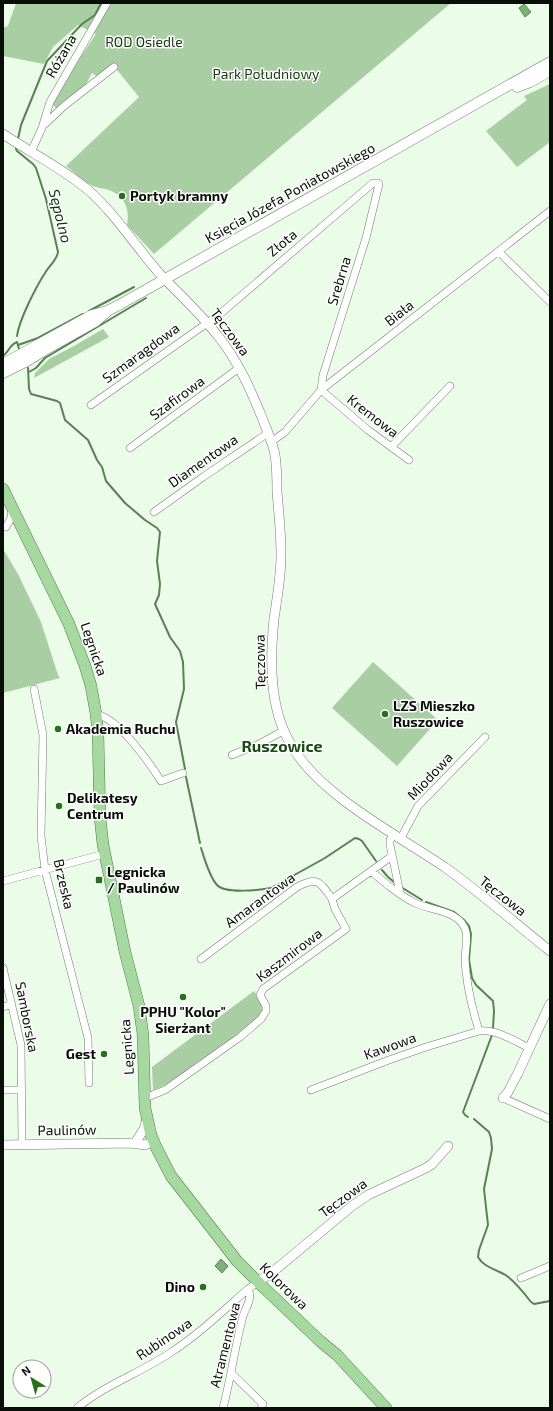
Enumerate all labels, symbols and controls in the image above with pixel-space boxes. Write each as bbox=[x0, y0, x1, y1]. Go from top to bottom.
street label: Różana bbox=[41, 31, 80, 80]
park label: ROD Osiedle bbox=[105, 33, 183, 50]
park label: Park Południowy bbox=[213, 65, 320, 82]
street label: Księcia Józefa Poniatowskiego bbox=[202, 139, 378, 246]
water label: Sępolno bbox=[46, 187, 76, 245]
place label: Portyk bramny bbox=[130, 187, 228, 204]
marker: Portyk bramny bbox=[117, 191, 127, 201]
street label: Złota bbox=[263, 225, 300, 260]
street label: Srebrna bbox=[323, 254, 354, 307]
street label: Biała bbox=[381, 296, 417, 329]
street label: Tęczowa bbox=[207, 305, 254, 359]
street label: Szmaragdowa bbox=[99, 319, 183, 386]
street label: Szafirowa bbox=[146, 372, 207, 423]
street label: Kremowa bbox=[344, 390, 402, 441]
street label: Diamentowa bbox=[165, 430, 241, 491]
street label: Legnicka bbox=[77, 620, 112, 678]
street label: Tęczowa bbox=[251, 634, 268, 690]
place label: LZS Mieszko Ruszowice bbox=[393, 697, 475, 730]
marker: LZS Mieszko Ruszowice bbox=[380, 709, 390, 719]
place label: Akademia Ruchu bbox=[66, 720, 176, 737]
marker: Akademia Ruchu bbox=[53, 724, 63, 734]
district label: Ruszowice bbox=[241, 736, 323, 755]
street label: Miodowa bbox=[403, 748, 456, 803]
place label: Delikatesy Centrum bbox=[67, 789, 138, 822]
marker: Delikatesy Centrum bbox=[54, 801, 64, 811]
street label: Brzeska bbox=[50, 857, 78, 911]
place label: Legnicka / Paulinów bbox=[107, 863, 180, 896]
street label: Amarantowa bbox=[221, 868, 298, 931]
street label: Tęczowa bbox=[476, 872, 530, 919]
marker: Legnicka / Paulinów bbox=[94, 875, 104, 885]
street label: Kaszmirowa bbox=[252, 924, 325, 985]
street label: Samborska bbox=[12, 980, 43, 1054]
marker: PPHU "Kolor" Sierżant bbox=[178, 992, 188, 1002]
place label: PPHU "Kolor" Sierżant bbox=[140, 1003, 226, 1036]
street label: Legnicka bbox=[116, 1019, 137, 1075]
street label: Kawowa bbox=[361, 1028, 418, 1063]
place label: Gest bbox=[66, 1045, 96, 1062]
marker: Gest bbox=[99, 1049, 109, 1059]
street label: Paulinów bbox=[37, 1120, 97, 1139]
street label: Tęczowa bbox=[315, 1175, 370, 1221]
street label: Kolorowa bbox=[257, 1258, 312, 1313]
place label: Dino bbox=[165, 1278, 195, 1295]
marker: Dino bbox=[198, 1282, 208, 1292]
street label: Atramentowa bbox=[206, 1300, 243, 1389]
street label: Rubinowa bbox=[133, 1314, 195, 1363]
north arrow bbox=[12, 1359, 52, 1399]
text: N bbox=[19, 1363, 33, 1378]

